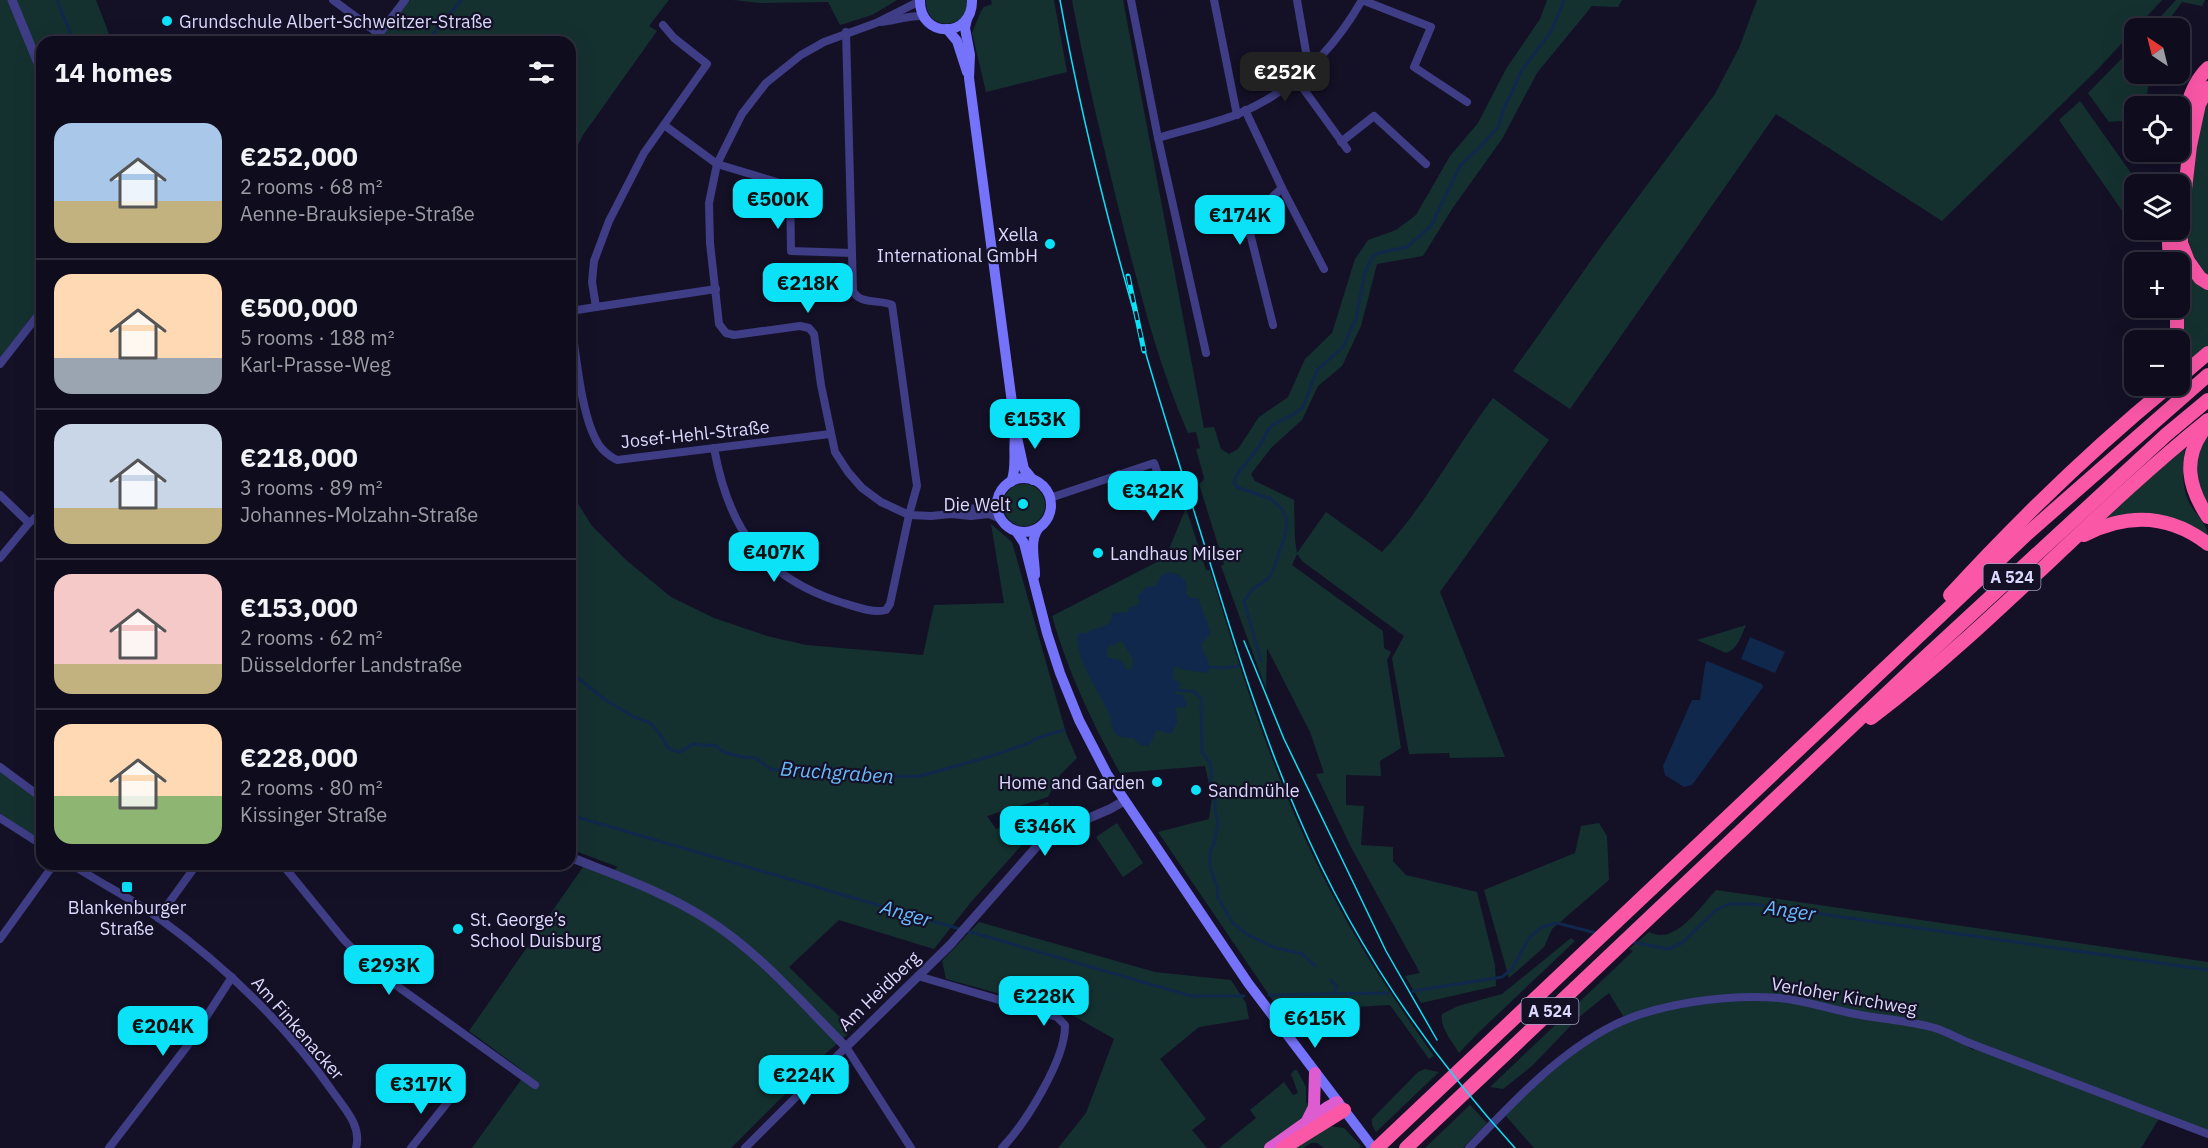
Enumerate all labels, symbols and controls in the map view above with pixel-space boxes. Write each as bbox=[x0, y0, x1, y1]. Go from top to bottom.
place label: Grundschule Albert-Schweitzer-Straße bbox=[179, 10, 492, 33]
marker: Grundschule Albert-Schweitzer-Straße bbox=[160, 14, 174, 28]
north arrow bbox=[2124, 18, 2190, 84]
map controls bbox=[2124, 18, 2190, 396]
pin: €252K bbox=[1243, 52, 1327, 103]
text: 14 homes bbox=[54, 55, 172, 89]
icon: filters bbox=[525, 56, 558, 89]
text: €252K bbox=[1254, 58, 1316, 85]
button: locate bbox=[2124, 96, 2190, 162]
text: €252,000 bbox=[240, 139, 358, 173]
icon: home bbox=[102, 147, 174, 219]
text: 2 rooms · 68 m² bbox=[240, 173, 383, 200]
button: layers bbox=[2124, 174, 2190, 240]
pin: €500K bbox=[736, 179, 820, 230]
text: €500K bbox=[747, 185, 809, 212]
pin: €174K bbox=[1198, 195, 1282, 246]
text: Aenne-Brauksiepe-Straße bbox=[240, 200, 475, 227]
text: €174K bbox=[1209, 201, 1271, 228]
place label: Xella International GmbH bbox=[877, 223, 1038, 267]
marker: Xella International GmbH bbox=[1043, 237, 1057, 251]
button: + bbox=[2124, 252, 2190, 318]
pin: €218K bbox=[766, 263, 850, 314]
text: €218K bbox=[777, 269, 839, 296]
text: €500,000 bbox=[240, 290, 358, 324]
icon: home bbox=[102, 298, 174, 370]
text: 5 rooms · 188 m² bbox=[240, 324, 395, 351]
button: − bbox=[2124, 330, 2190, 396]
text: Karl-Prasse-Weg bbox=[240, 351, 391, 378]
pin: €153K bbox=[993, 399, 1077, 450]
text: €153K bbox=[1004, 405, 1066, 432]
street label: Josef-Hehl-Straße bbox=[619, 415, 771, 453]
text: €218,000 bbox=[240, 440, 358, 474]
icon: home bbox=[102, 448, 174, 520]
pin: €342K bbox=[1111, 471, 1195, 522]
text: 3 rooms · 89 m² bbox=[240, 474, 383, 501]
text: €342K bbox=[1122, 477, 1184, 504]
place label: Die Welt bbox=[944, 493, 1011, 516]
marker: Die Welt bbox=[1016, 497, 1030, 511]
text: Johannes-Molzahn-Straße bbox=[240, 501, 478, 528]
pin: €407K bbox=[732, 532, 816, 583]
text: €407K bbox=[743, 538, 805, 565]
place label: Landhaus Milser bbox=[1110, 542, 1242, 565]
marker: Landhaus Milser bbox=[1091, 546, 1105, 560]
road number: A 524 bbox=[1984, 564, 2040, 590]
text: €153,000 bbox=[240, 590, 358, 624]
icon: home bbox=[102, 598, 174, 670]
text: 2 rooms · 62 m² bbox=[240, 624, 383, 651]
text: Düsseldorfer Landstraße bbox=[240, 651, 462, 678]
text: €228,000 bbox=[240, 740, 358, 774]
icon: home bbox=[102, 748, 174, 820]
water label: Bruchgraben bbox=[779, 755, 895, 789]
place label: Home and Garden bbox=[999, 771, 1145, 794]
text: 2 rooms · 80 m² bbox=[240, 774, 383, 801]
marker: Home and Garden bbox=[1150, 775, 1164, 789]
place label: Sandmühle bbox=[1208, 779, 1300, 802]
marker: Sandmühle bbox=[1189, 783, 1203, 797]
text: Kissinger Straße bbox=[240, 801, 387, 828]
pin: €346K bbox=[1003, 806, 1087, 857]
text: €346K bbox=[1014, 812, 1076, 839]
marker: Blankenburger Straße bbox=[120, 880, 134, 894]
water label: Anger bbox=[877, 893, 935, 933]
water label: Anger bbox=[1762, 893, 1818, 927]
place label: Blankenburger Straße bbox=[68, 896, 187, 940]
place label: St. George’s School Duisburg bbox=[470, 908, 601, 952]
marker: St. George’s School Duisburg bbox=[451, 922, 465, 936]
pin: €293K bbox=[347, 945, 431, 996]
street label: Am Heidberg bbox=[833, 946, 925, 1036]
text: €293K bbox=[358, 951, 420, 978]
street label: Am Finkenacker bbox=[247, 971, 350, 1085]
street label: Verloher Kirchweg bbox=[1769, 972, 1919, 1020]
pin: €228K bbox=[1002, 976, 1086, 1027]
text: €228K bbox=[1013, 982, 1075, 1009]
pin: €615K bbox=[1273, 998, 1357, 1049]
road number: A 524 bbox=[1522, 998, 1578, 1024]
text: €615K bbox=[1284, 1004, 1346, 1031]
pin: €204K bbox=[121, 1006, 205, 1057]
text: €204K bbox=[132, 1012, 194, 1039]
pin: €224K bbox=[762, 1055, 846, 1106]
text: €224K bbox=[773, 1061, 835, 1088]
pin: €317K bbox=[379, 1064, 463, 1115]
text: €317K bbox=[390, 1070, 452, 1097]

